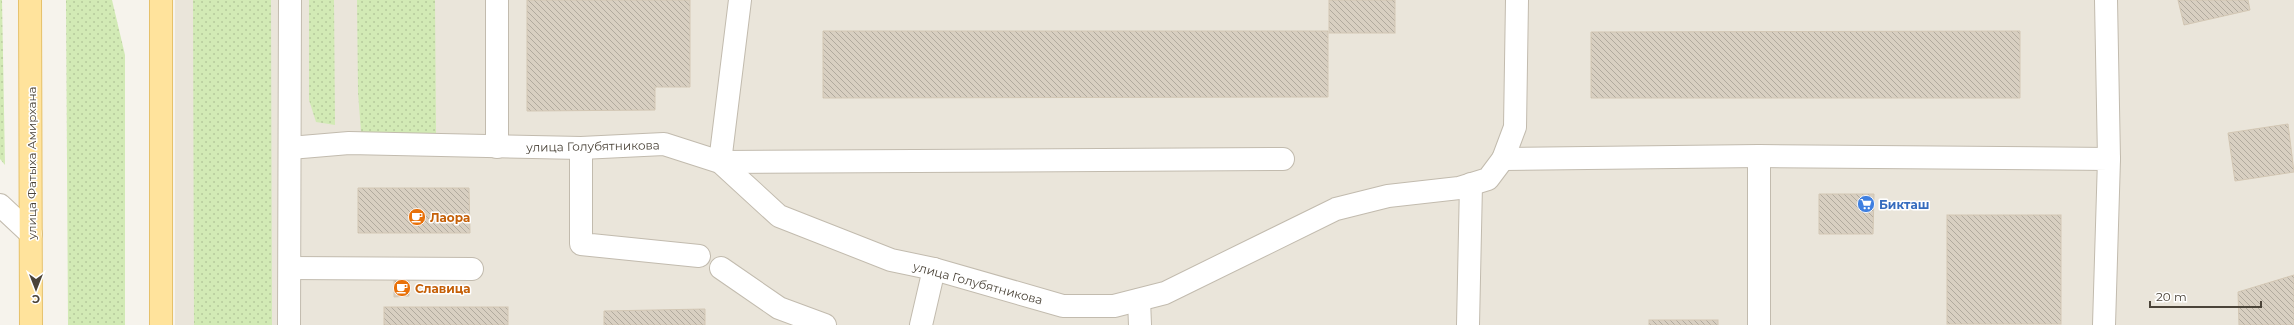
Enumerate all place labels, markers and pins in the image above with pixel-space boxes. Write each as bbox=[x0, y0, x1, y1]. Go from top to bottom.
supermarket icon: Бикташ bbox=[1856, 194, 1876, 214]
place label: Бикташ bbox=[1879, 197, 1929, 212]
cafe icon: Лаора bbox=[407, 207, 427, 227]
place label: Лаора bbox=[430, 210, 470, 225]
cafe icon: Славица bbox=[392, 278, 412, 298]
place label: Славица bbox=[415, 281, 470, 296]

